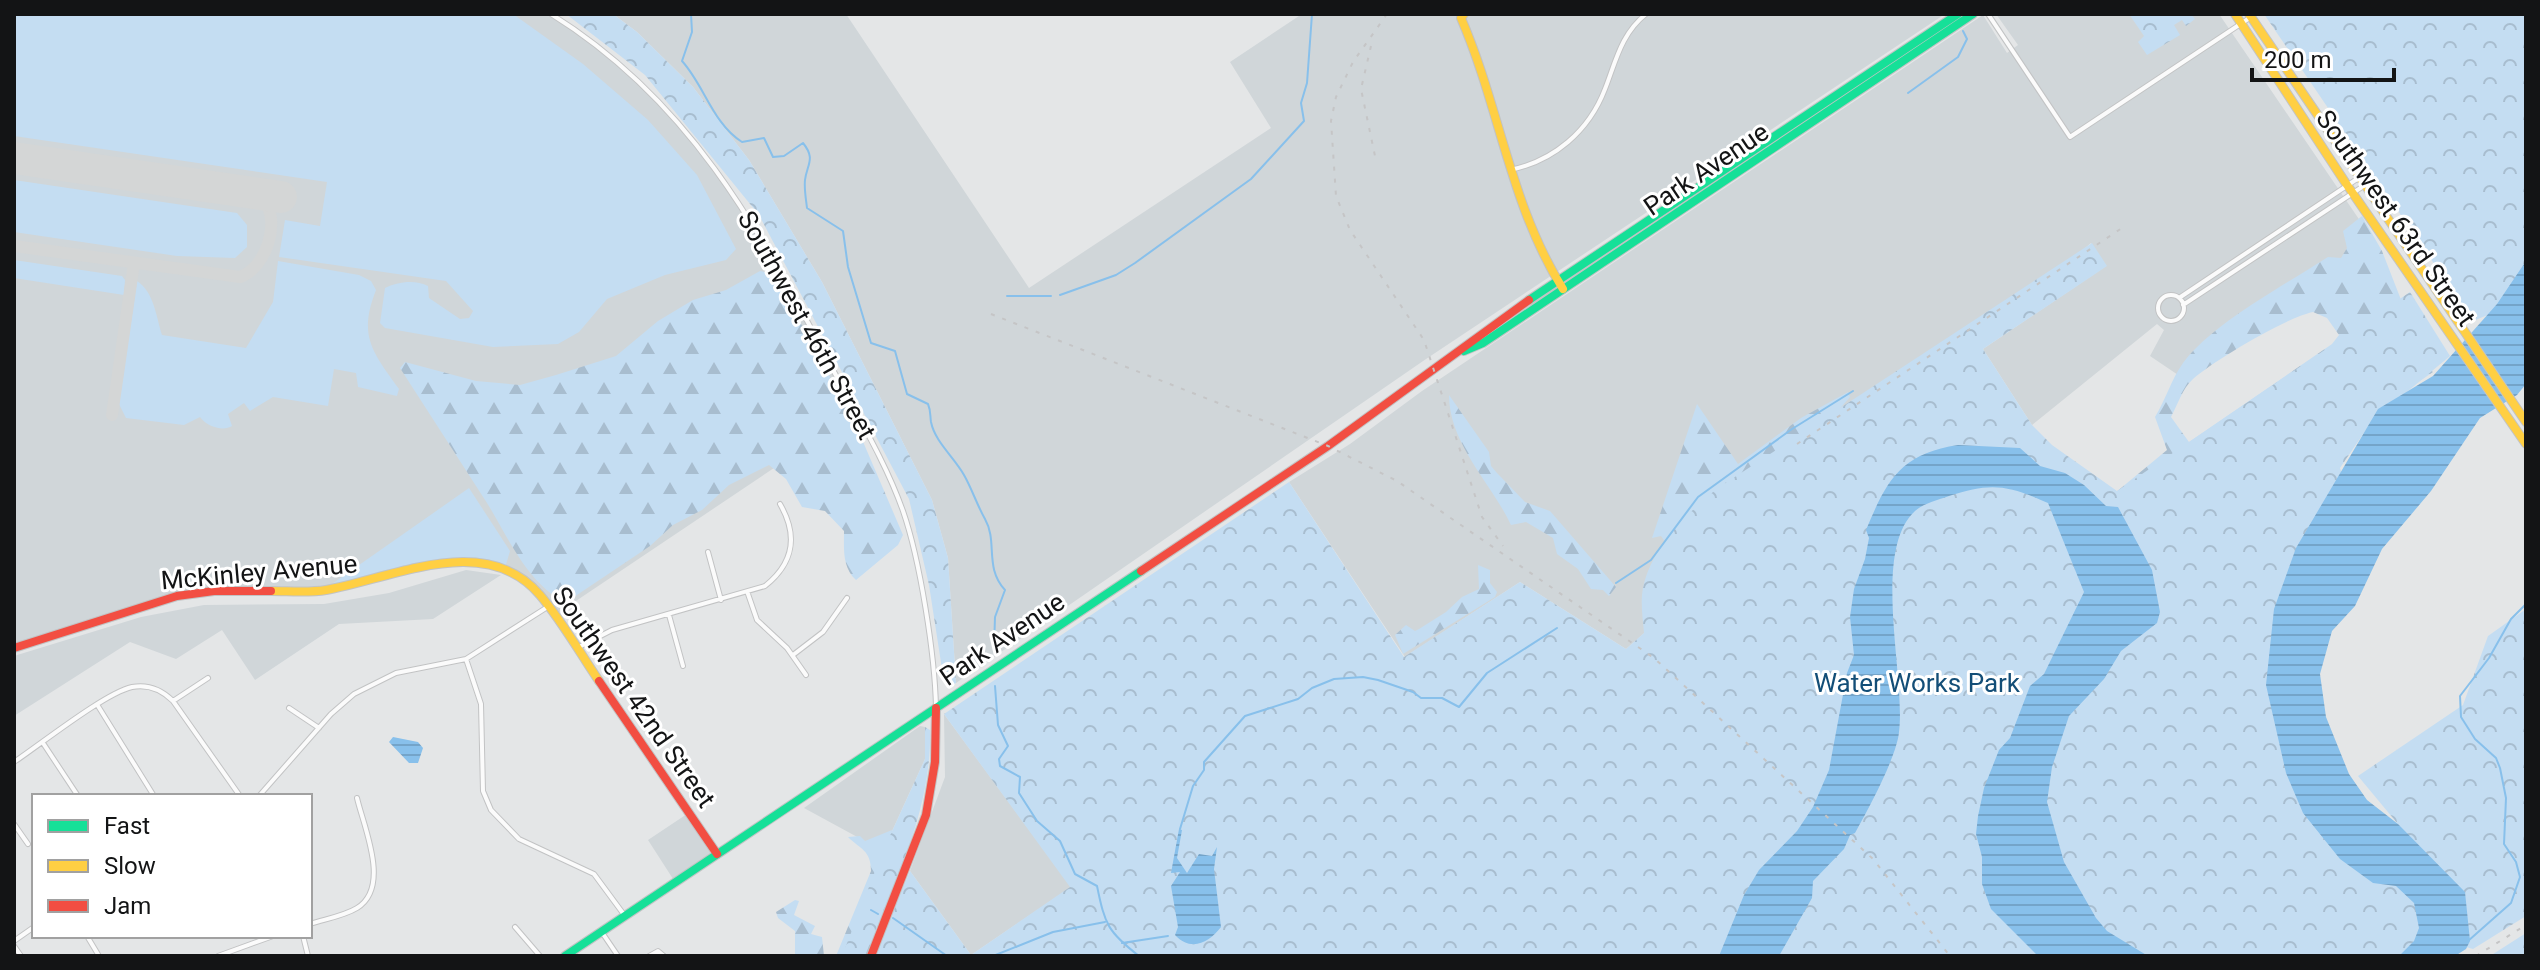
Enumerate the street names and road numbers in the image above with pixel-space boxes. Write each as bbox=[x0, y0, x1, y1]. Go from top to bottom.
street label: Southwest 63rd Street bbox=[2310, 104, 2482, 332]
street label: Park Avenue bbox=[1638, 116, 1774, 222]
street label: Southwest 46th Street bbox=[732, 206, 882, 444]
street label: McKinley Avenue bbox=[160, 548, 358, 596]
street label: Southwest 42nd Street bbox=[546, 581, 722, 813]
street label: Park Avenue bbox=[934, 586, 1070, 692]

